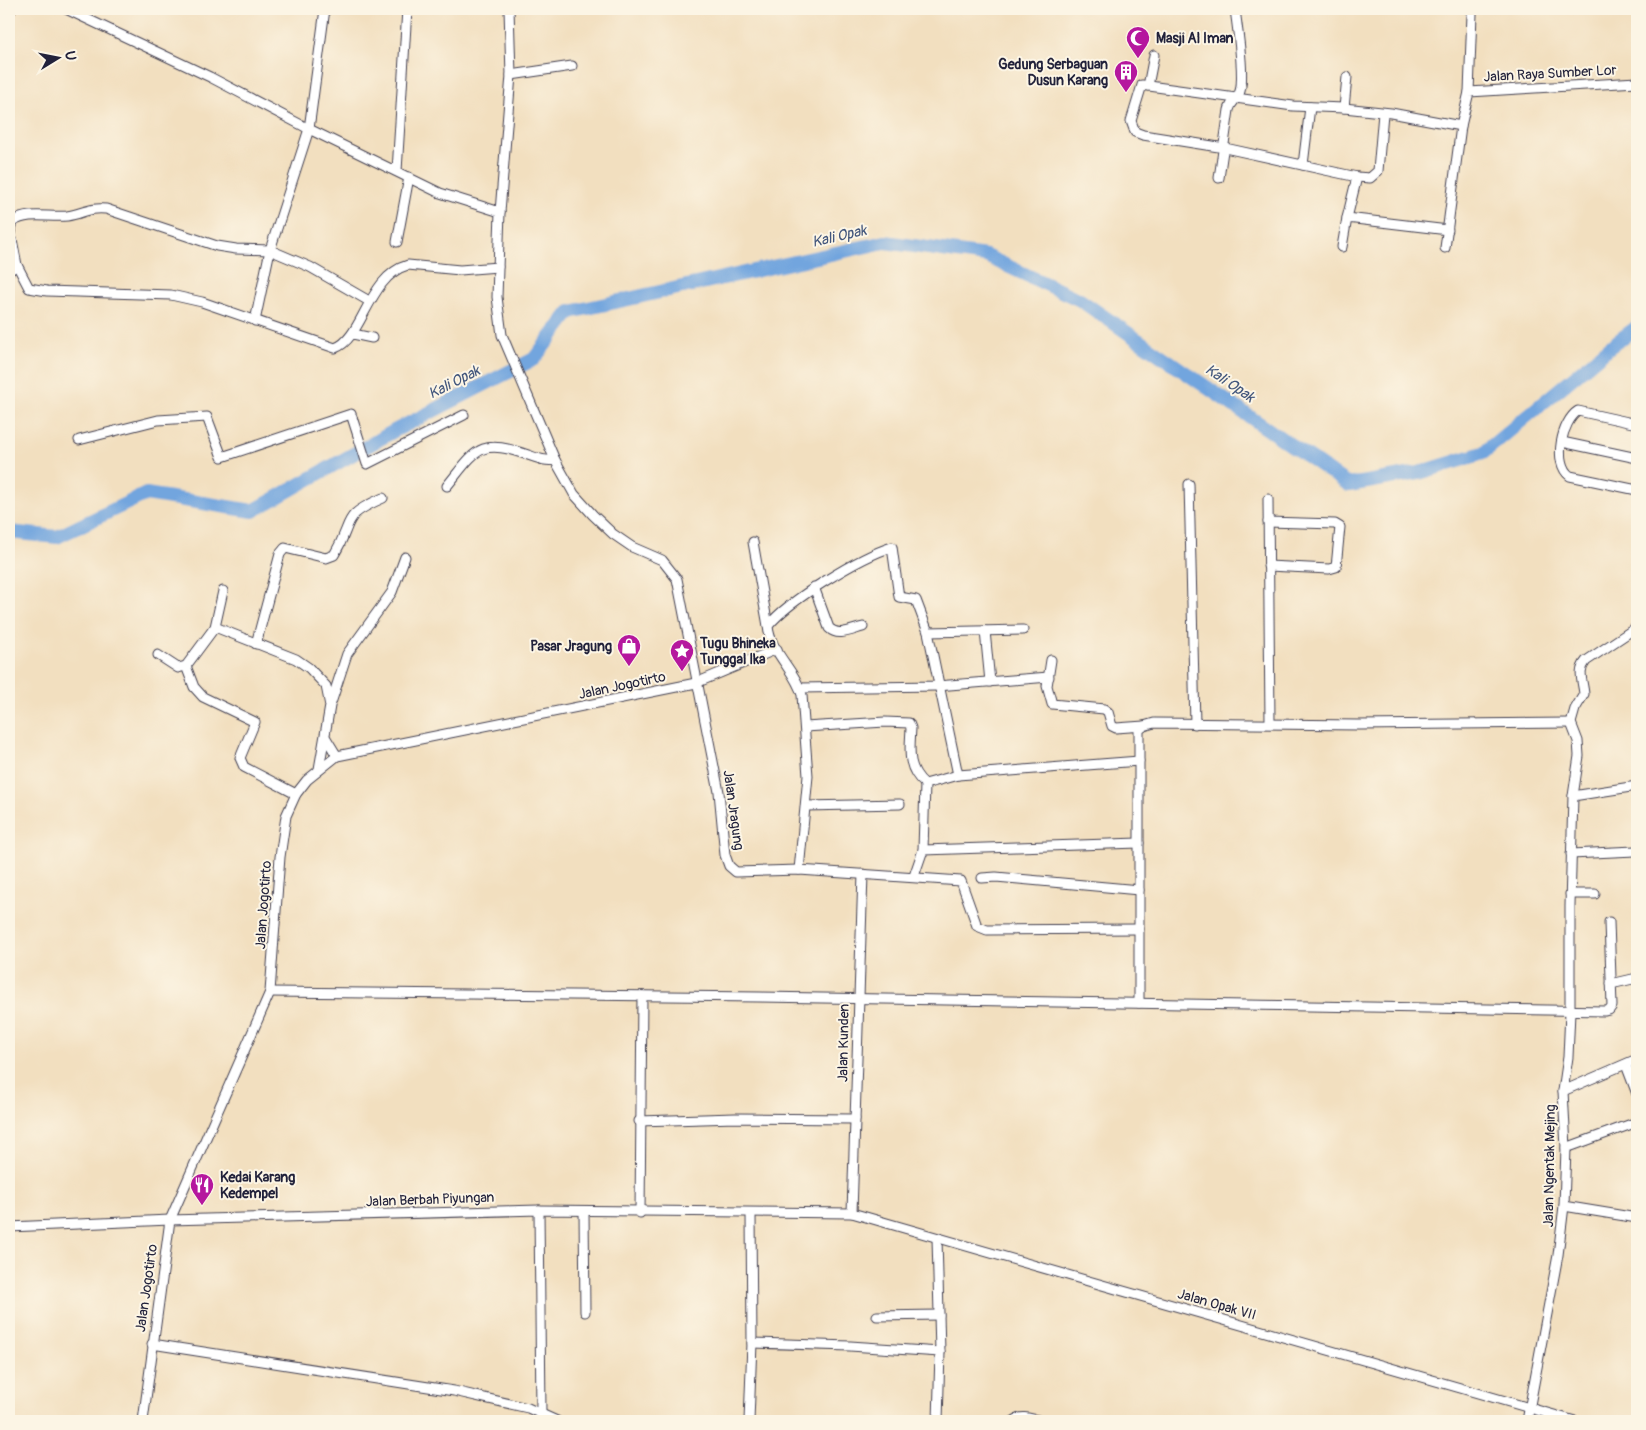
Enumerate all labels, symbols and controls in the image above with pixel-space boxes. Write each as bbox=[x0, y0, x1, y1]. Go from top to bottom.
mosque icon: Masji Al Iman bbox=[1125, 25, 1151, 59]
place label: Masji Al Iman bbox=[1156, 30, 1234, 47]
north arrow bbox=[32, 32, 82, 82]
text: U bbox=[61, 50, 79, 62]
place label: Gedung Serbaguan Dusun Karang bbox=[998, 56, 1108, 89]
building icon: Gedung Serbaguan Dusun Karang bbox=[1113, 59, 1139, 93]
street label: Jalan Raya Sumber Lor bbox=[1483, 62, 1617, 85]
water label: Kali Opak bbox=[810, 221, 870, 252]
water label: Kali Opak bbox=[1201, 360, 1259, 408]
water label: Kali Opak bbox=[425, 361, 485, 403]
shop icon: Pasar Jragung bbox=[616, 633, 642, 667]
place label: Tugu Bhineka Tunggal Ika bbox=[699, 635, 776, 668]
place label: Pasar Jragung bbox=[530, 638, 612, 655]
place icon: Tugu Bhineka Tunggal Ika bbox=[669, 638, 695, 672]
street label: Jalan Jogotirto bbox=[577, 668, 668, 703]
street label: Jalan Jragung bbox=[719, 769, 748, 851]
street label: Jalan Jogotirto bbox=[252, 860, 275, 950]
street label: Jalan Kunden bbox=[834, 1004, 853, 1082]
street label: Jalan Ngentak Mejing bbox=[1540, 1104, 1559, 1228]
place label: Kedai Karang Kedempel bbox=[220, 1169, 295, 1202]
restaurant icon: Kedai Karang Kedempel bbox=[189, 1172, 215, 1206]
street label: Jalan Berbah Piyungan bbox=[365, 1189, 495, 1210]
street label: Jalan Jogotirto bbox=[132, 1243, 161, 1333]
street label: Jalan Opak VII bbox=[1176, 1285, 1258, 1324]

